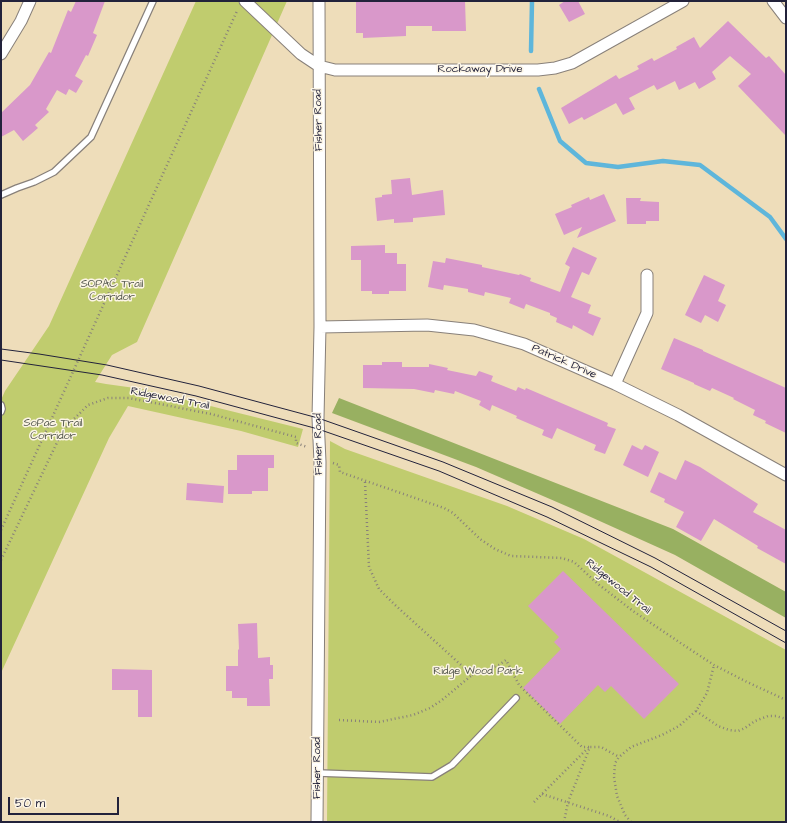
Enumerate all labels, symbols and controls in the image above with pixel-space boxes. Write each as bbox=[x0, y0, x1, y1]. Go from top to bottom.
street label: Rockaway Drive bbox=[438, 63, 522, 77]
street label: Fisher Road bbox=[312, 89, 326, 151]
park label: SOPAC Trail Corridor bbox=[81, 278, 143, 304]
street label: Patrick Drive bbox=[530, 342, 598, 382]
street label: Ridgewood Trail bbox=[129, 385, 211, 413]
street label: Fisher Road bbox=[312, 413, 326, 475]
park label: SoPac Trail Corridor bbox=[23, 417, 83, 443]
street label: Ridgewood Trail bbox=[583, 557, 653, 617]
park label: Ridge Wood Park bbox=[433, 665, 523, 679]
street label: Fisher Road bbox=[311, 737, 325, 799]
scale bar bbox=[10, 789, 121, 815]
text: 50 m bbox=[15, 795, 45, 812]

